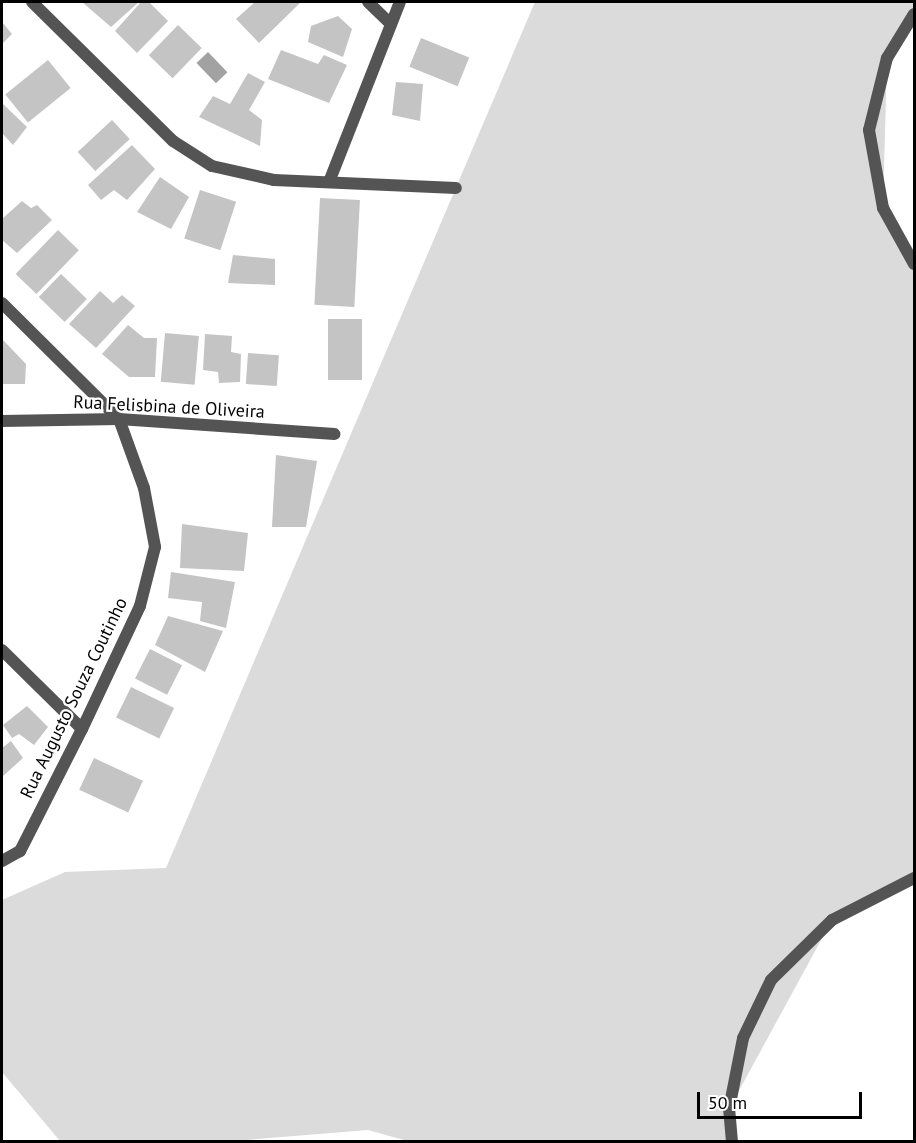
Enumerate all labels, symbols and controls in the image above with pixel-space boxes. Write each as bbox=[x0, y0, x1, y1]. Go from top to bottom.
street label: Rua Felisbina de Oliveira bbox=[73, 391, 265, 423]
street label: Rua Augusto Souza Coutinho bbox=[16, 594, 132, 802]
scale bar bbox=[700, 1080, 865, 1118]
text: 50 m bbox=[708, 1091, 747, 1114]

